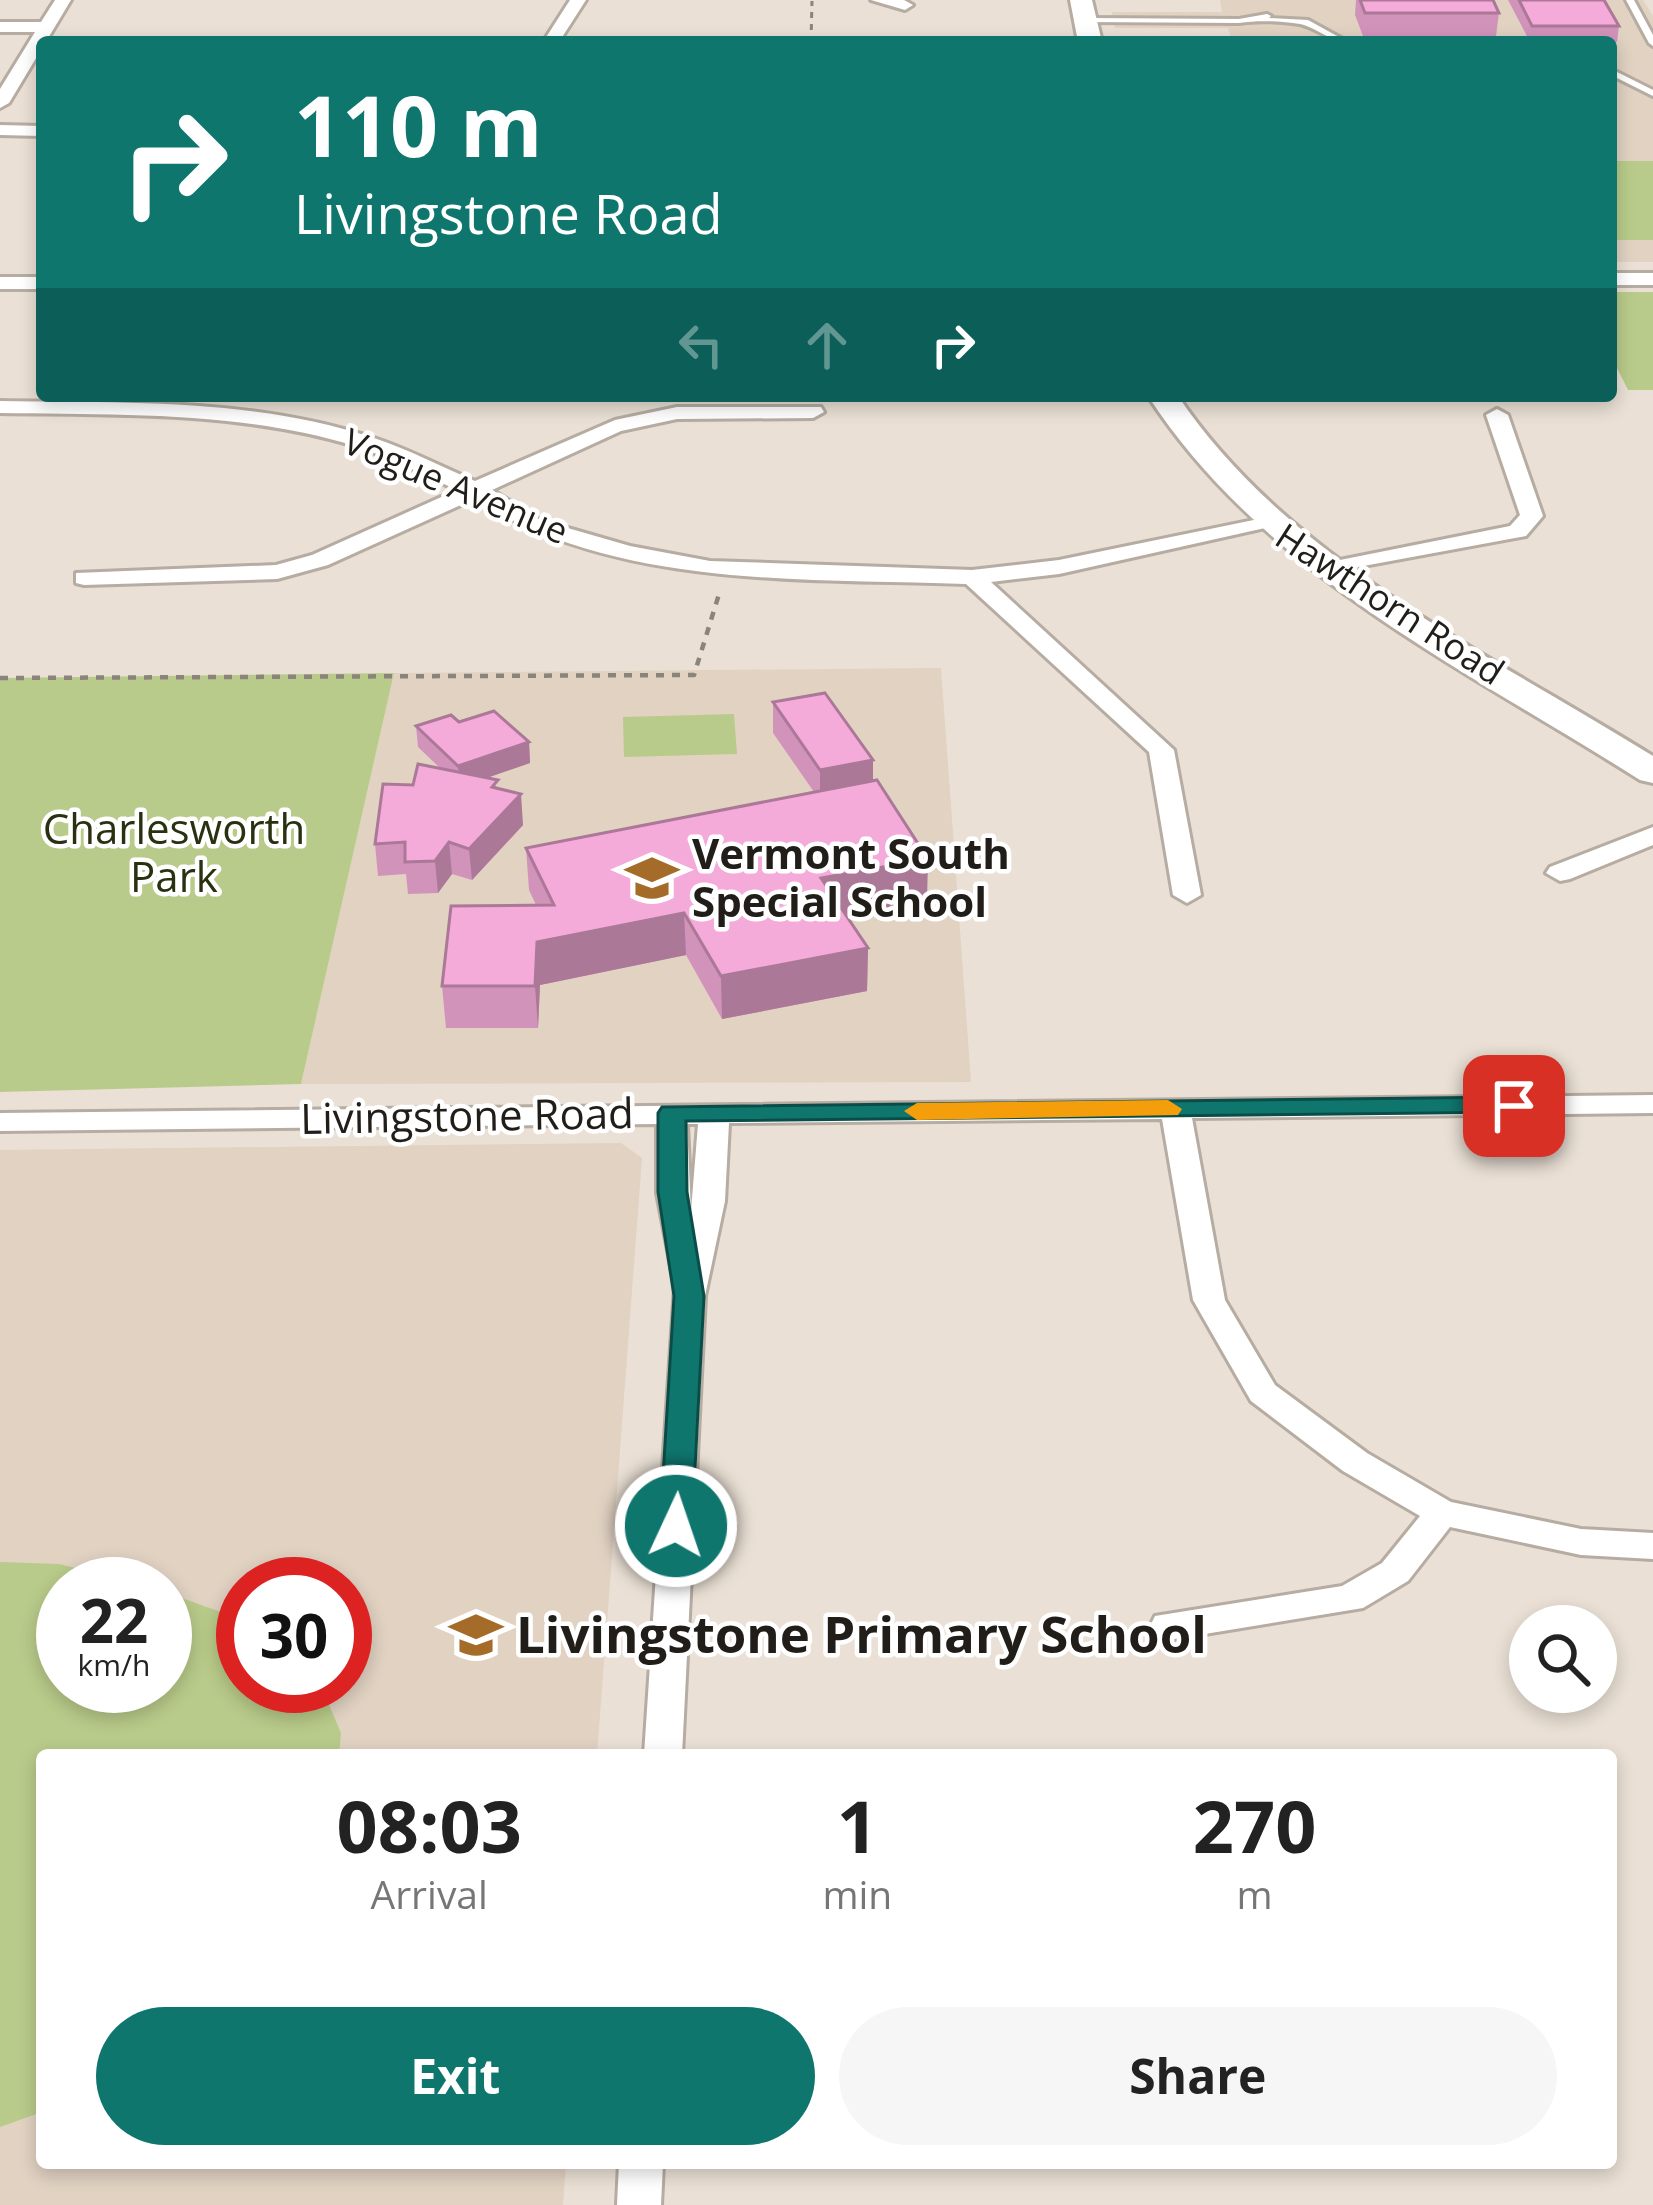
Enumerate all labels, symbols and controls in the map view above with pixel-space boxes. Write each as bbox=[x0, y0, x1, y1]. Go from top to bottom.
text: 110 m bbox=[294, 67, 542, 182]
icon: right bbox=[96, 84, 252, 240]
text: Livingstone Road bbox=[294, 176, 723, 250]
icon: left bbox=[668, 312, 734, 378]
icon: ahead bbox=[794, 312, 860, 378]
icon: right bbox=[920, 312, 986, 378]
street label: Vogue Avenue bbox=[336, 416, 576, 555]
street label: Hawthorn Road bbox=[1267, 511, 1514, 696]
park label: Charlesworth Park bbox=[43, 799, 305, 904]
place label: Vermont South Special School bbox=[692, 824, 1010, 929]
school or university icon: Vermont South Special School bbox=[623, 849, 681, 907]
pin bbox=[1463, 1055, 1565, 1157]
icon: arrive bbox=[1481, 1073, 1547, 1139]
street label: Livingstone Road bbox=[300, 1083, 634, 1146]
position arrow bbox=[613, 1463, 739, 1589]
speed limit sign: 30 bbox=[216, 1557, 372, 1713]
text: 22 bbox=[80, 1579, 148, 1661]
place label: Livingstone Primary School bbox=[516, 1598, 1207, 1668]
map controls bbox=[1509, 1605, 1617, 1713]
button: search bbox=[1509, 1605, 1617, 1713]
school or university icon: Livingstone Primary School bbox=[447, 1606, 505, 1664]
text: km/h bbox=[78, 1644, 150, 1685]
text: 08:03 bbox=[337, 1776, 522, 1874]
text: 1 bbox=[837, 1776, 878, 1874]
text: 270 bbox=[1193, 1776, 1316, 1874]
text: Arrival bbox=[371, 1867, 488, 1920]
text: min bbox=[822, 1867, 892, 1920]
text: m bbox=[1237, 1867, 1273, 1920]
button: Exit bbox=[96, 2007, 815, 2145]
button: Share bbox=[839, 2007, 1557, 2145]

